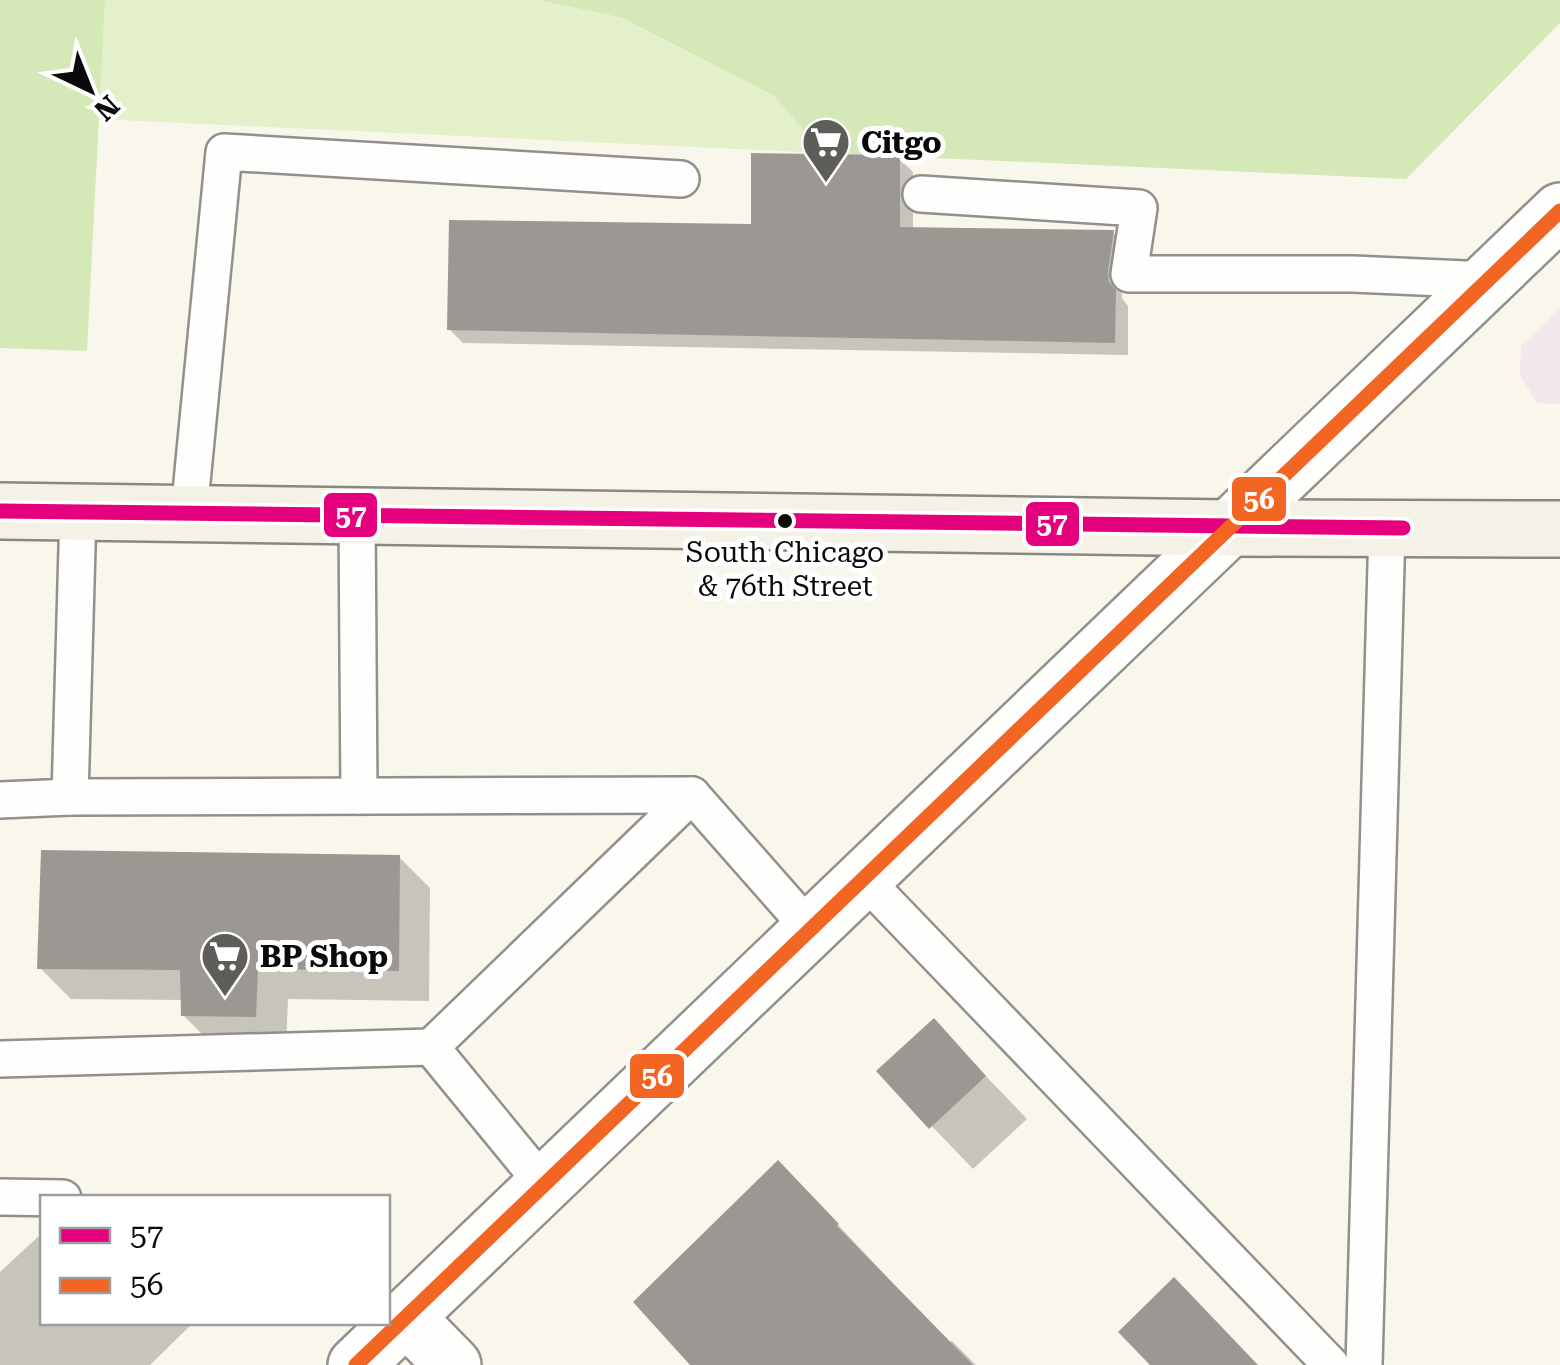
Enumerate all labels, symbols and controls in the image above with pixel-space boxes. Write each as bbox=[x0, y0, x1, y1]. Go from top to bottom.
north arrow bbox=[40, 40, 140, 140]
text: N bbox=[88, 88, 126, 127]
supermarket icon: Citgo bbox=[800, 116, 852, 184]
place label: Citgo bbox=[861, 125, 942, 160]
line badge: 56 bbox=[1230, 475, 1288, 523]
text: 56 bbox=[1243, 483, 1275, 516]
line badge: 57 bbox=[322, 491, 379, 539]
text: 57 bbox=[335, 499, 367, 532]
line badge: 57 bbox=[1024, 500, 1081, 548]
text: 57 bbox=[1036, 507, 1068, 540]
marker: South Chicago & 76th Street bbox=[775, 511, 795, 531]
place label: South Chicago & 76th Street bbox=[686, 536, 884, 603]
supermarket icon: BP Shop bbox=[199, 930, 251, 998]
place label: BP Shop bbox=[260, 939, 388, 974]
line badge: 56 bbox=[628, 1052, 686, 1100]
text: 56 bbox=[641, 1060, 673, 1093]
legend bbox=[40, 1195, 390, 1325]
text: 57 bbox=[130, 1217, 164, 1252]
text: 56 bbox=[130, 1267, 164, 1302]

